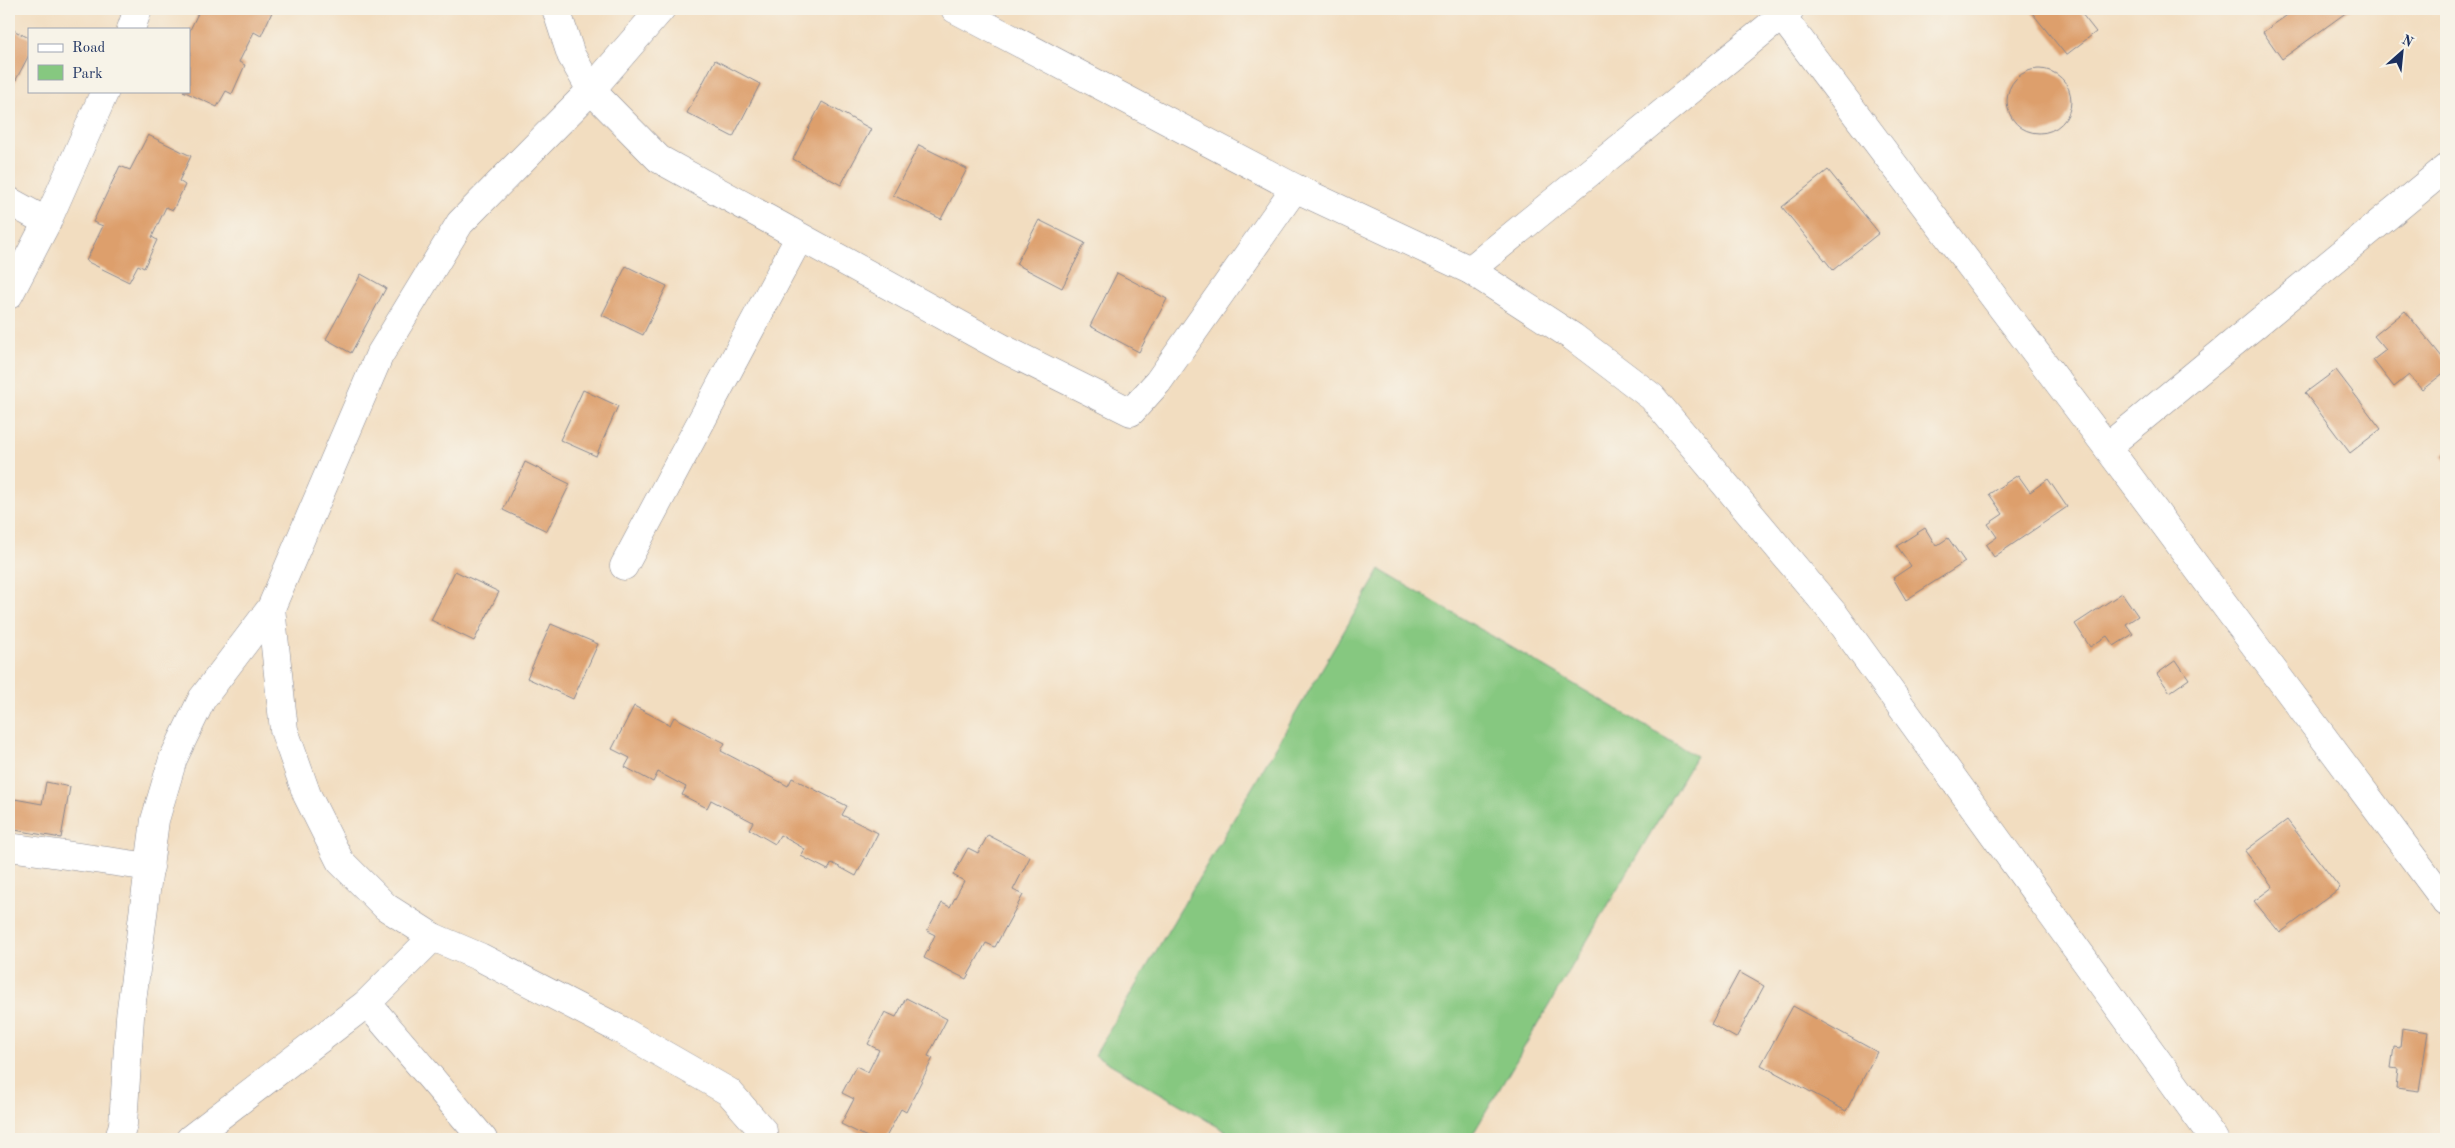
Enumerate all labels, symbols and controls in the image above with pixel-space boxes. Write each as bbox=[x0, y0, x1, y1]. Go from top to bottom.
legend bbox=[28, 28, 190, 92]
north arrow bbox=[2378, 28, 2428, 78]
text: N bbox=[2400, 33, 2416, 50]
text: Road bbox=[72, 41, 106, 56]
text: Park bbox=[72, 67, 103, 82]

